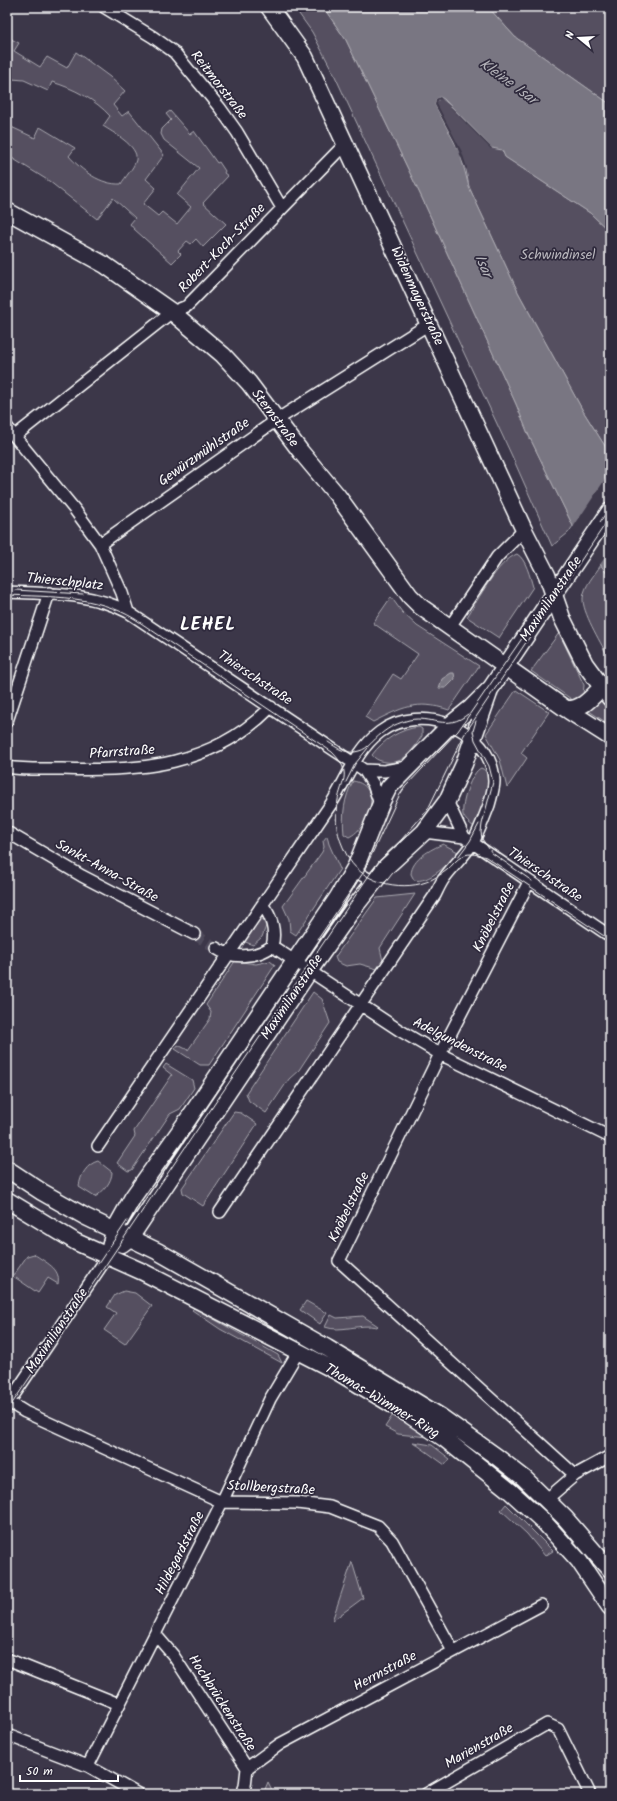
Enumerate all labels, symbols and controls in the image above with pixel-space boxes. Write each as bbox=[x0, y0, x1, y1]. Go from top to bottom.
north arrow bbox=[559, 18, 599, 58]
text: N bbox=[561, 29, 580, 41]
street label: Reitmorstraße bbox=[185, 46, 253, 125]
water label: Kleine Isar bbox=[474, 53, 544, 113]
street label: Robert-Koch-Straße bbox=[173, 197, 271, 298]
street label: Widenmayerstraße bbox=[384, 243, 450, 350]
park label: Schwindinsel bbox=[521, 244, 596, 266]
water label: Isar bbox=[467, 251, 500, 284]
street label: Sternstraße bbox=[246, 384, 305, 452]
street label: Gewürzmühlstraße bbox=[154, 412, 255, 492]
street label: Maximilianstraße bbox=[514, 551, 588, 646]
street label: Thierschplatz bbox=[25, 567, 105, 597]
district label: LEHEL bbox=[180, 611, 236, 640]
street label: Thierschstraße bbox=[213, 645, 297, 712]
street label: Pfarrstraße bbox=[88, 739, 156, 765]
street label: Sankt-Anna-Straße bbox=[51, 834, 163, 909]
street label: Thierschstraße bbox=[503, 842, 587, 909]
street label: Knöbelstraße bbox=[467, 877, 521, 956]
street label: Maximilianstraße bbox=[255, 949, 329, 1044]
street label: Adelgundenstraße bbox=[409, 1012, 512, 1079]
street label: Knöbelstraße bbox=[322, 1167, 376, 1246]
street label: Maximilianstraße bbox=[20, 1283, 94, 1378]
street label: Thomas-Wimmer-Ring bbox=[320, 1358, 444, 1444]
street label: Stollbergstraße bbox=[226, 1475, 316, 1501]
street label: Hildegardstraße bbox=[149, 1507, 211, 1599]
street label: Herrnstraße bbox=[349, 1645, 421, 1697]
street label: Hochbrückenstraße bbox=[182, 1650, 262, 1756]
street label: Marienstraße bbox=[440, 1717, 518, 1775]
scale bar bbox=[20, 1757, 118, 1783]
text: 50 m bbox=[26, 1762, 53, 1781]

